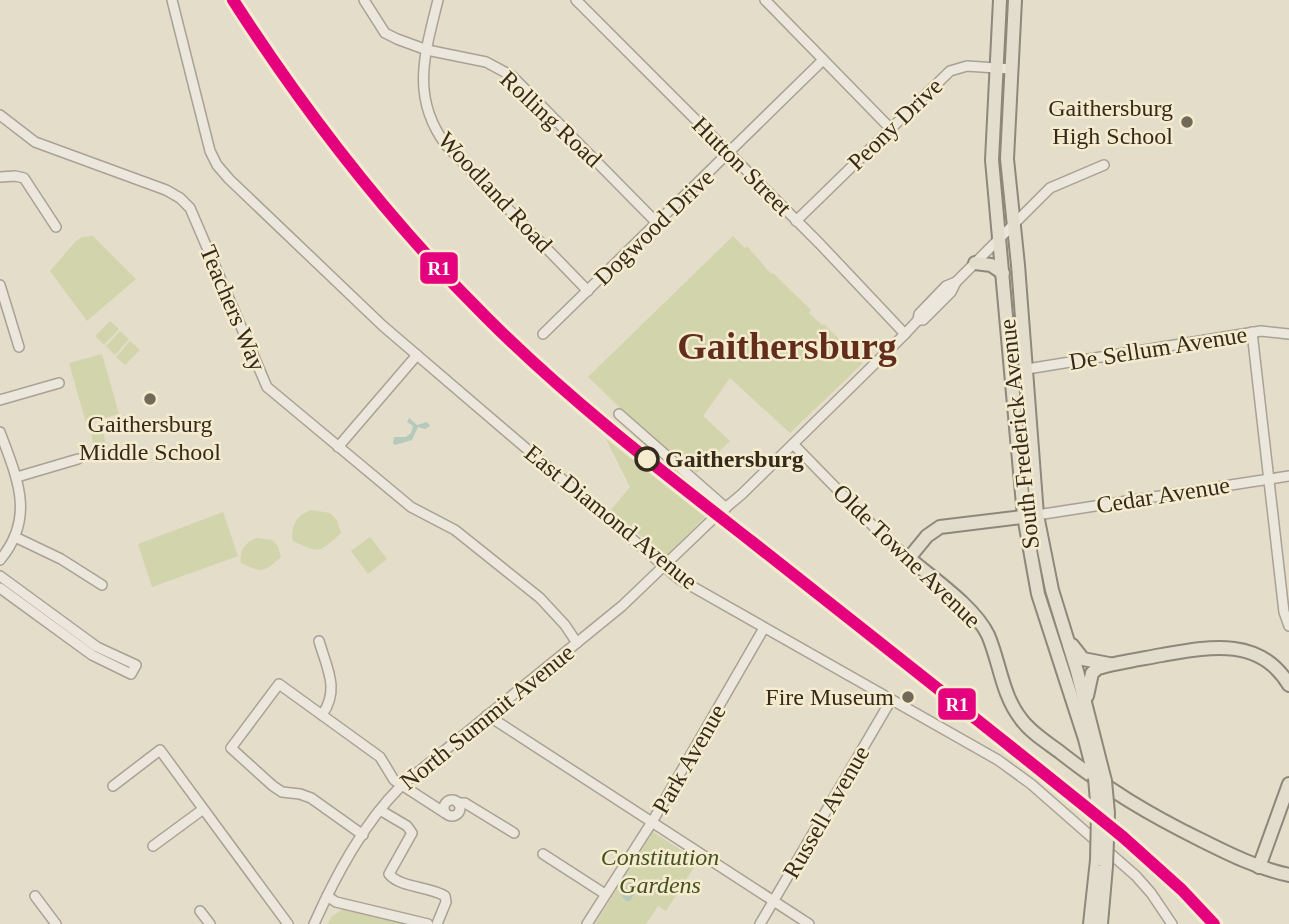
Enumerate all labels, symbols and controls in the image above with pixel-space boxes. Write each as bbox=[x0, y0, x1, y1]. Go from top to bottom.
street label: Rolling Road bbox=[495, 66, 607, 172]
street label: Peony Drive bbox=[843, 73, 947, 175]
place label: Gaithersburg High School bbox=[1048, 95, 1173, 149]
street label: Hutton Street bbox=[687, 111, 797, 221]
marker: Gaithersburg High School bbox=[1179, 114, 1195, 130]
street label: Woodland Road bbox=[433, 127, 557, 257]
street label: Dogwood Drive bbox=[589, 164, 719, 290]
street label: Teachers Way bbox=[195, 241, 271, 375]
line badge: R1 bbox=[419, 251, 459, 285]
text: R1 bbox=[427, 258, 451, 279]
street label: South Frederick Avenue bbox=[994, 318, 1044, 550]
street label: De Sellum Avenue bbox=[1067, 321, 1249, 375]
district label: Gaithersburg bbox=[677, 325, 897, 367]
marker: Gaithersburg Middle School bbox=[142, 391, 158, 407]
place label: Gaithersburg Middle School bbox=[79, 411, 221, 465]
street label: East Diamond Avenue bbox=[520, 440, 702, 594]
place label: Gaithersburg bbox=[665, 446, 804, 472]
marker: Gaithersburg bbox=[635, 447, 659, 471]
street label: Cedar Avenue bbox=[1094, 472, 1232, 518]
street label: Olde Towne Avenue bbox=[828, 479, 986, 633]
street label: North Summit Avenue bbox=[395, 639, 579, 795]
place label: Fire Museum bbox=[765, 684, 894, 710]
line badge: R1 bbox=[937, 687, 977, 721]
marker: Fire Museum bbox=[900, 689, 916, 705]
text: R1 bbox=[945, 694, 969, 715]
street label: Park Avenue bbox=[647, 700, 731, 818]
street label: Russell Avenue bbox=[778, 741, 874, 883]
park label: Constitution Gardens bbox=[601, 844, 719, 898]

